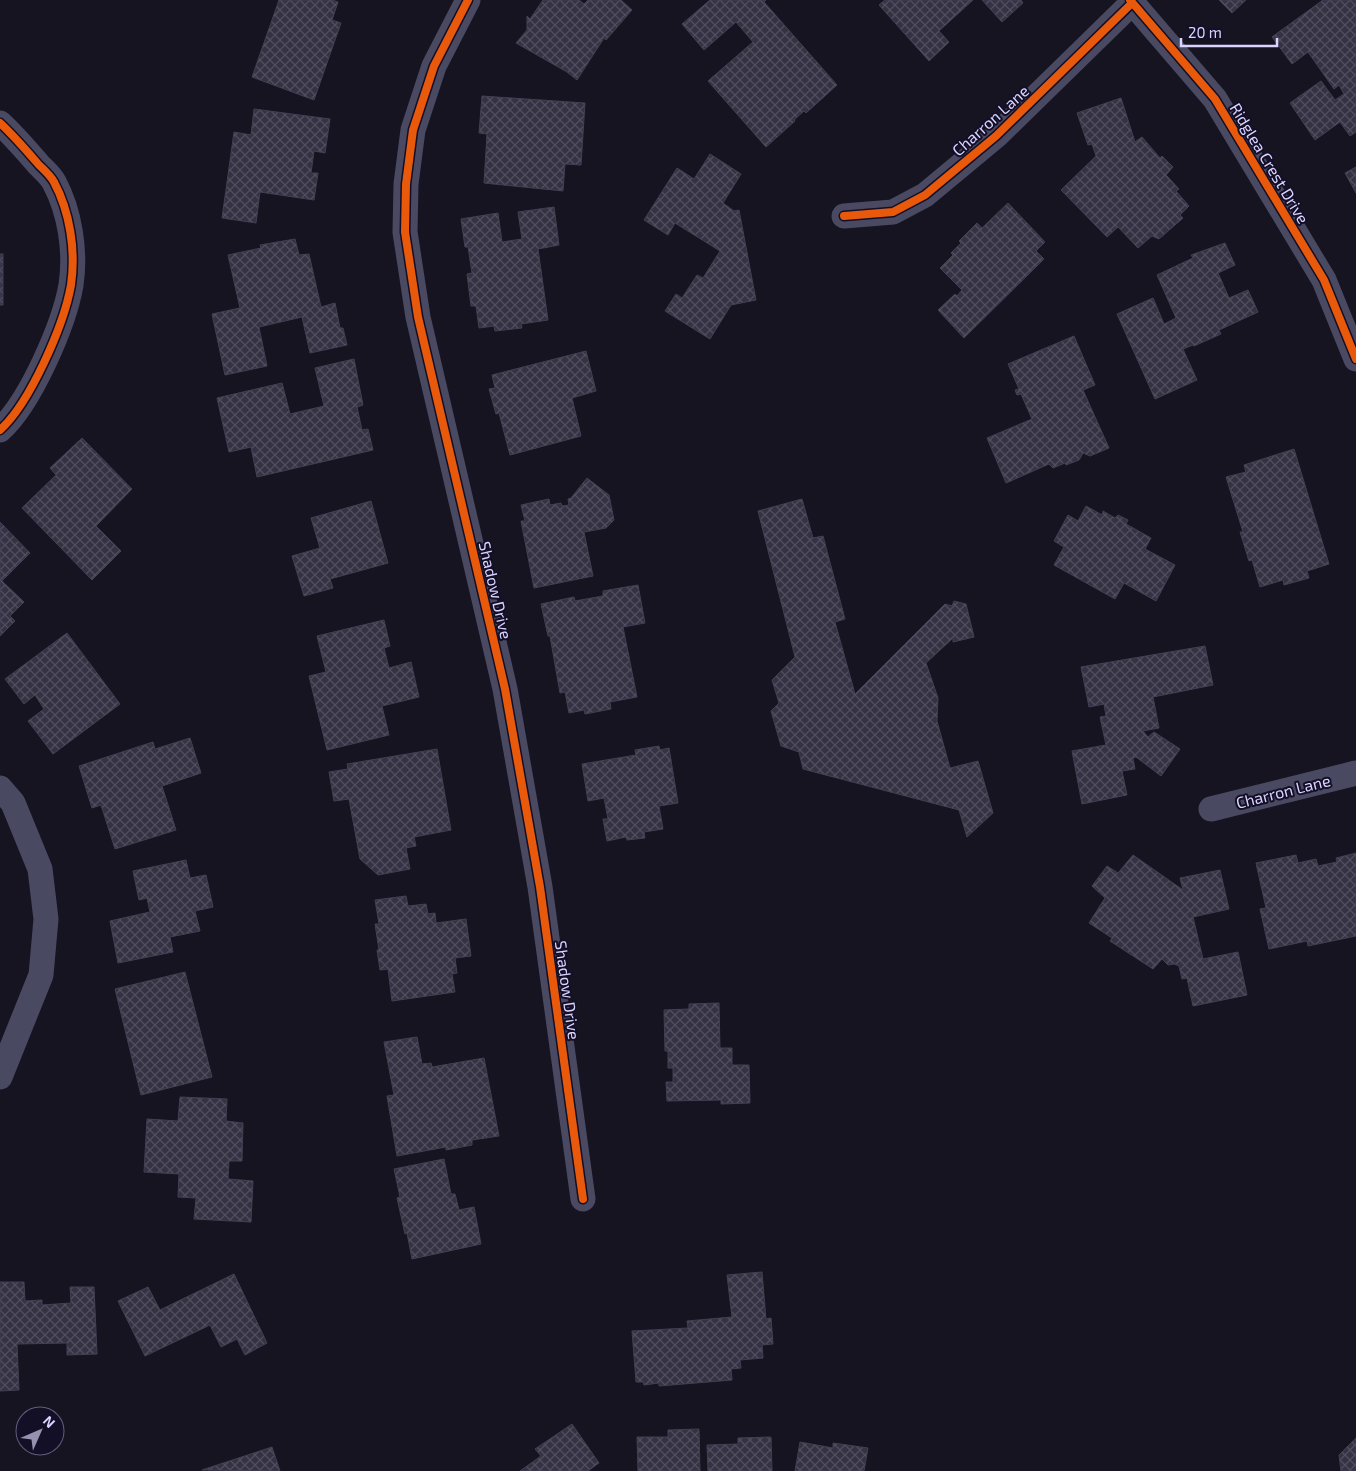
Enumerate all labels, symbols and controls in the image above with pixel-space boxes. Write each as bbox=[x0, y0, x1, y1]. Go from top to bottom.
scale bar bbox=[1181, 15, 1277, 47]
text: 20 m bbox=[1188, 23, 1222, 41]
street label: Charron Lane bbox=[948, 81, 1032, 159]
street label: Ridglea Crest Drive bbox=[1226, 99, 1314, 227]
street label: Shadow Drive bbox=[476, 539, 516, 641]
street label: Charron Lane bbox=[1234, 770, 1332, 812]
street label: Shadow Drive bbox=[552, 939, 584, 1041]
north arrow bbox=[15, 1406, 65, 1456]
text: N bbox=[40, 1412, 59, 1431]

